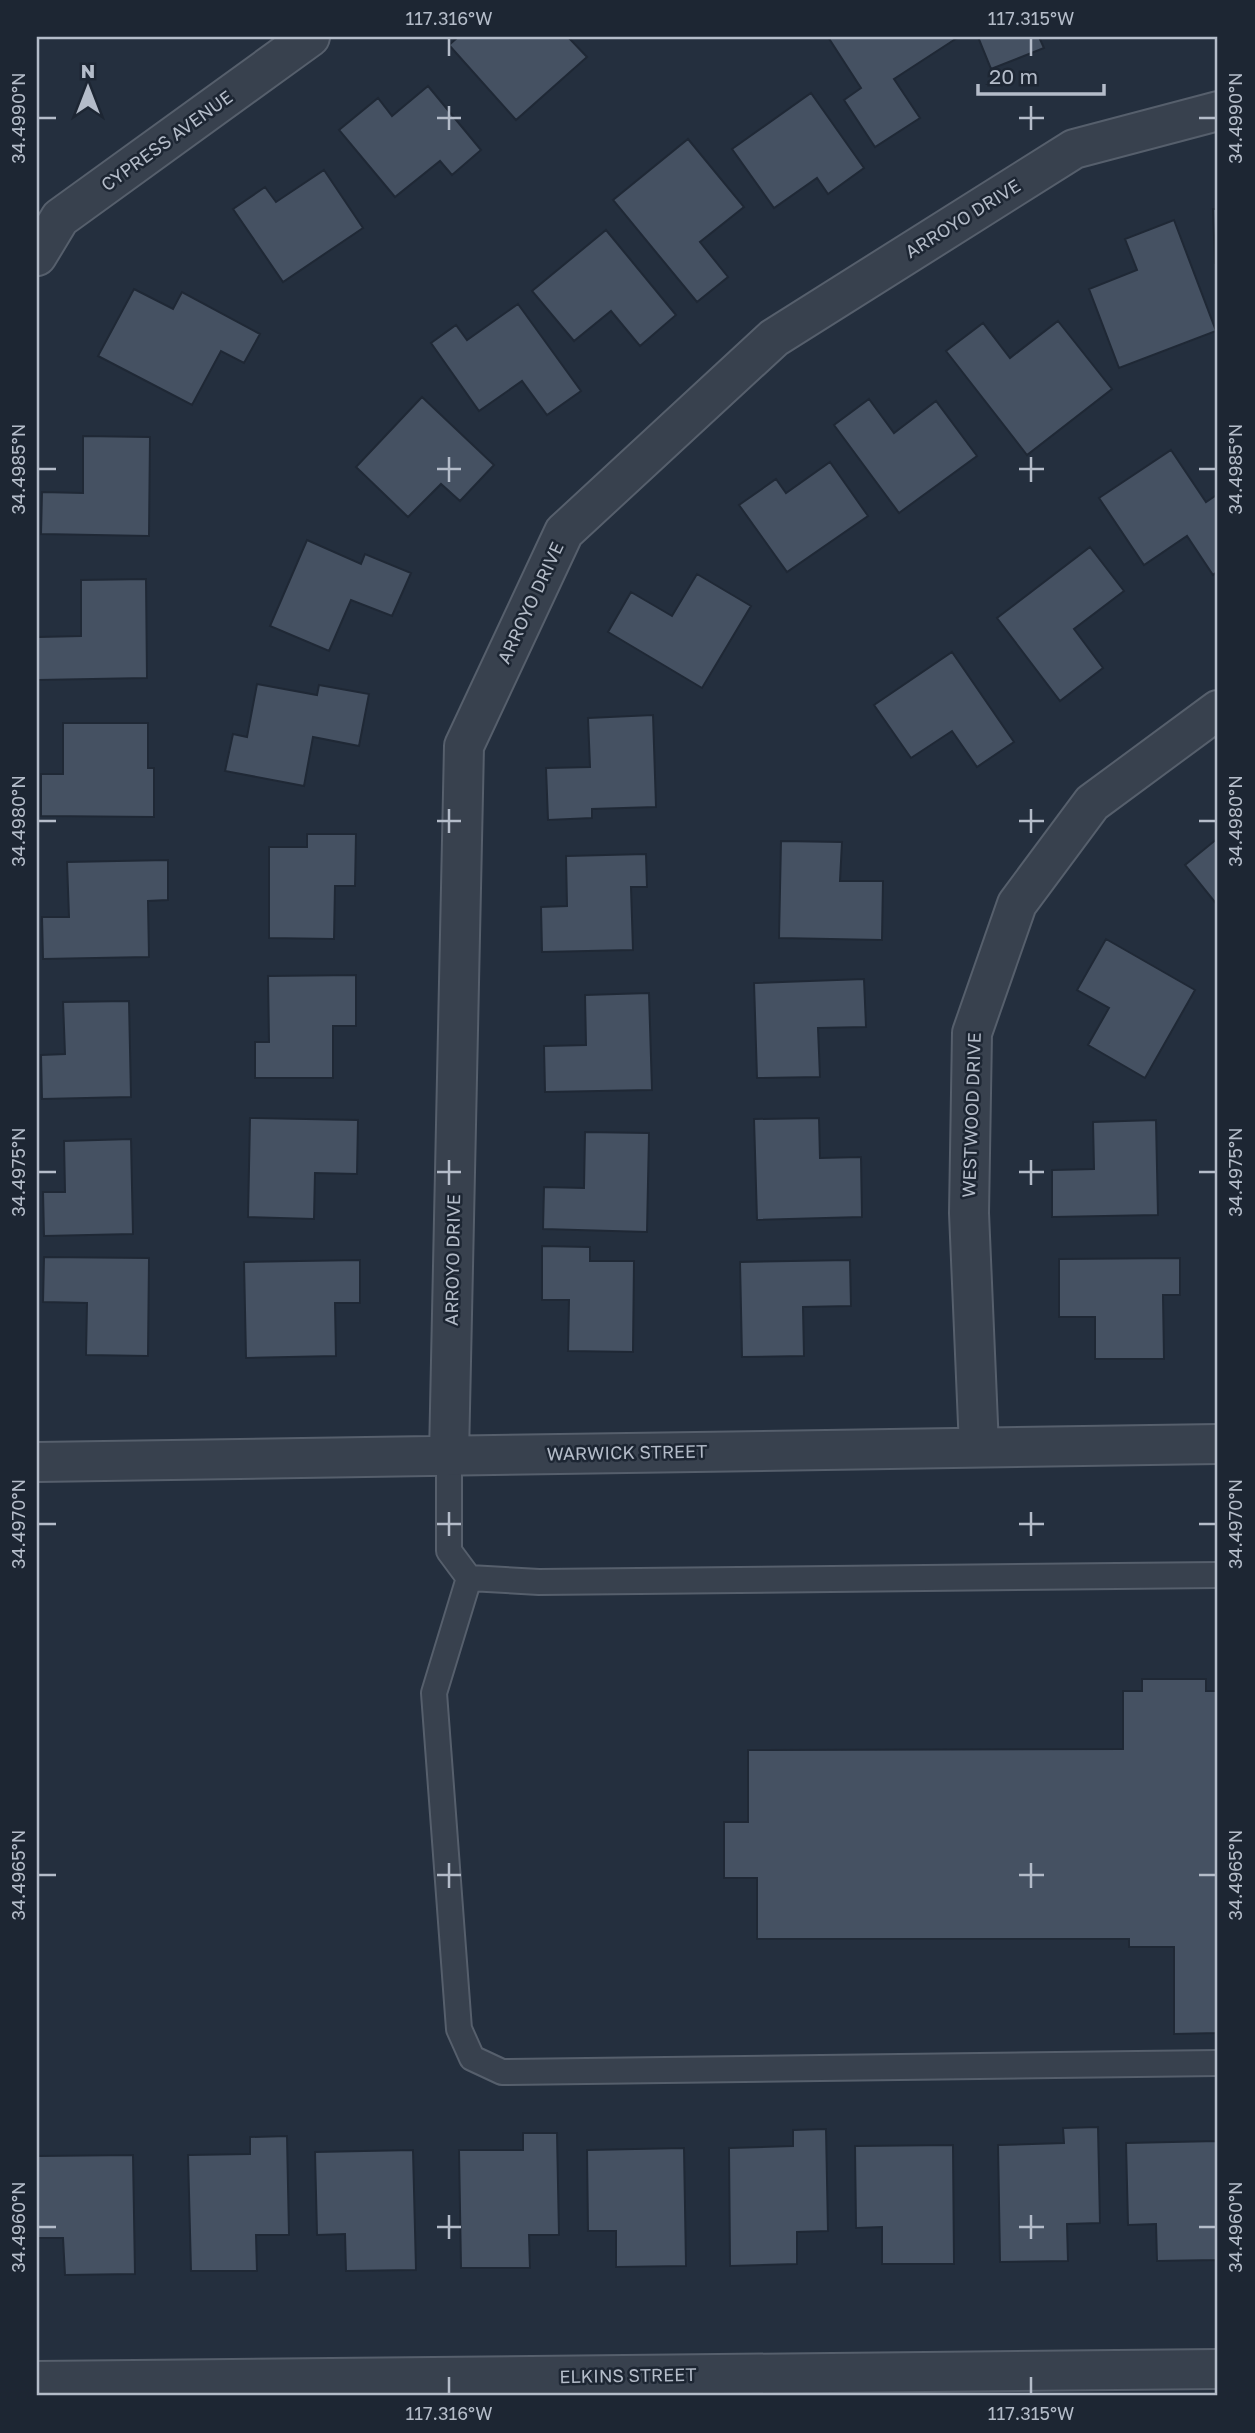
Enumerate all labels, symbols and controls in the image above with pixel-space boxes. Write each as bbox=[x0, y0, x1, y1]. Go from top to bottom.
text: 117.316°W bbox=[406, 7, 492, 29]
text: 117.315°W bbox=[988, 7, 1074, 29]
north arrow bbox=[52, 52, 122, 122]
scale bar bbox=[978, 52, 1104, 96]
text: N bbox=[81, 59, 95, 82]
text: 20 m bbox=[989, 63, 1038, 89]
text: 34.4990°N bbox=[7, 72, 29, 164]
text: 34.4990°N bbox=[1224, 72, 1246, 164]
street label: CYPRESS AVENUE bbox=[96, 85, 236, 195]
street label: ARROYO DRIVE bbox=[901, 174, 1024, 262]
text: 34.4985°N bbox=[7, 424, 29, 514]
text: 34.4985°N bbox=[1224, 424, 1246, 514]
street label: ARROYO DRIVE bbox=[492, 538, 568, 667]
text: 34.4980°N bbox=[7, 775, 29, 867]
text: 34.4980°N bbox=[1224, 775, 1246, 867]
street label: WESTWOOD DRIVE bbox=[957, 1032, 985, 1198]
text: 34.4975°N bbox=[7, 1127, 29, 1217]
text: 34.4975°N bbox=[1224, 1127, 1246, 1217]
street label: ARROYO DRIVE bbox=[440, 1194, 464, 1326]
street label: WARWICK STREET bbox=[546, 1440, 707, 1464]
text: 34.4970°N bbox=[7, 1479, 29, 1569]
text: 34.4970°N bbox=[1224, 1479, 1246, 1569]
text: 34.4965°N bbox=[7, 1830, 29, 1920]
text: 34.4965°N bbox=[1224, 1830, 1246, 1920]
text: 34.4960°N bbox=[7, 2181, 29, 2273]
text: 34.4960°N bbox=[1224, 2181, 1246, 2273]
street label: ELKINS STREET bbox=[559, 2363, 697, 2387]
text: 117.316°W bbox=[406, 2402, 492, 2424]
text: 117.315°W bbox=[988, 2402, 1074, 2424]

